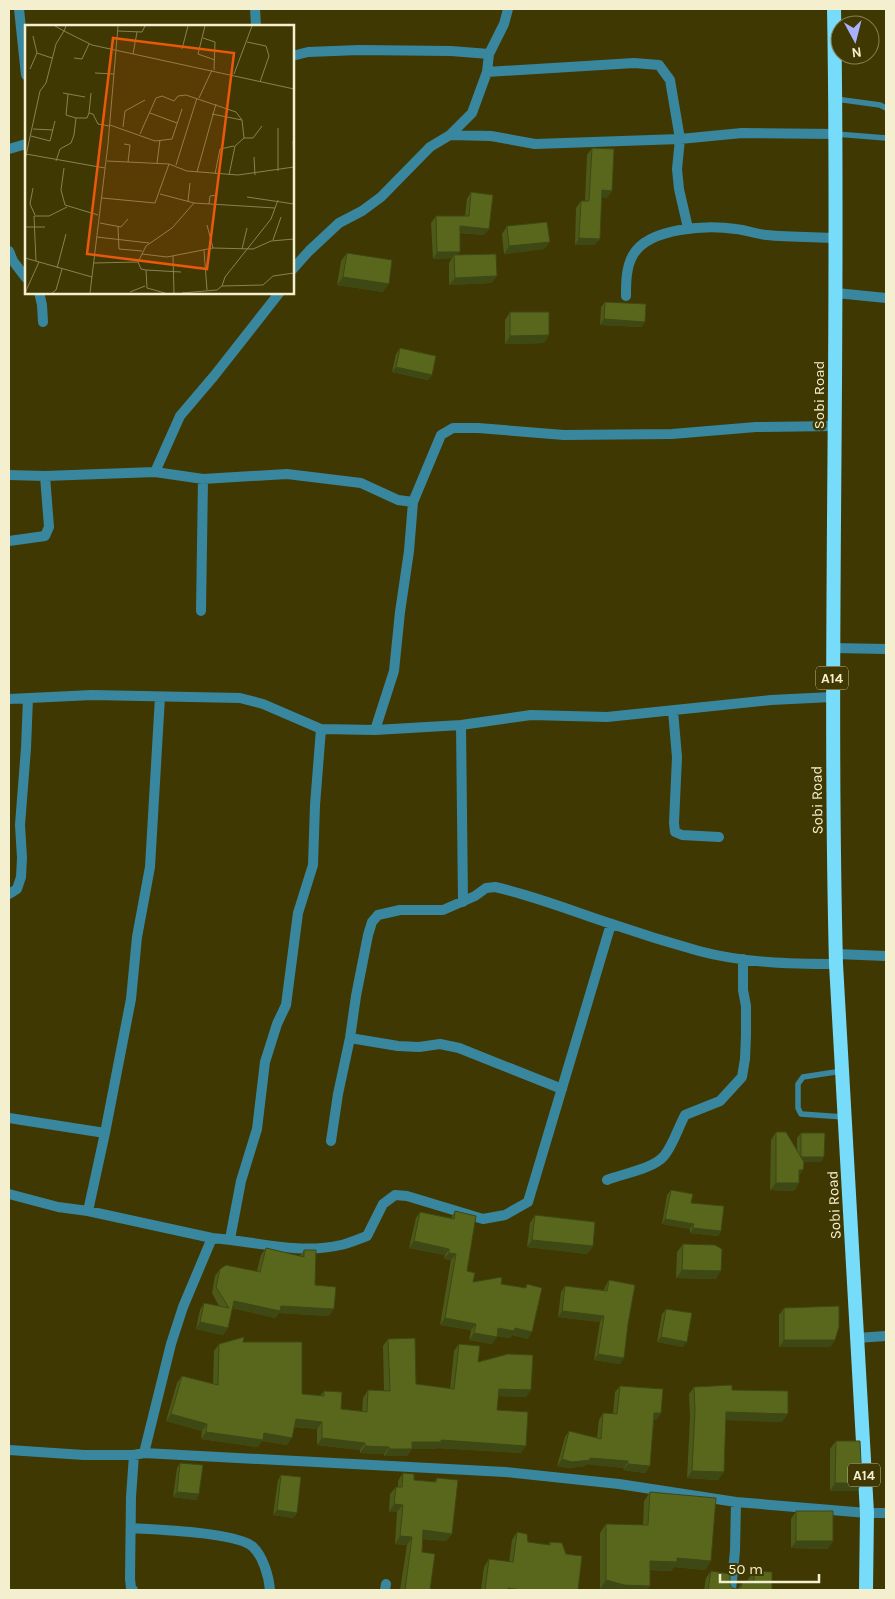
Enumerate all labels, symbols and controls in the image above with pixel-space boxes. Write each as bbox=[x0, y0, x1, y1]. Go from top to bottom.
north arrow bbox=[830, 15, 880, 65]
inset map bbox=[25, 25, 294, 294]
text: N bbox=[851, 43, 863, 61]
street label: Sobi Road bbox=[810, 361, 828, 429]
road number: A14 bbox=[816, 666, 848, 690]
street label: Sobi Road bbox=[807, 765, 827, 835]
street label: Sobi Road bbox=[823, 1170, 845, 1240]
road number: A14 bbox=[848, 1464, 880, 1486]
scale bar bbox=[720, 1552, 819, 1584]
text: 50 m bbox=[728, 1560, 763, 1578]

